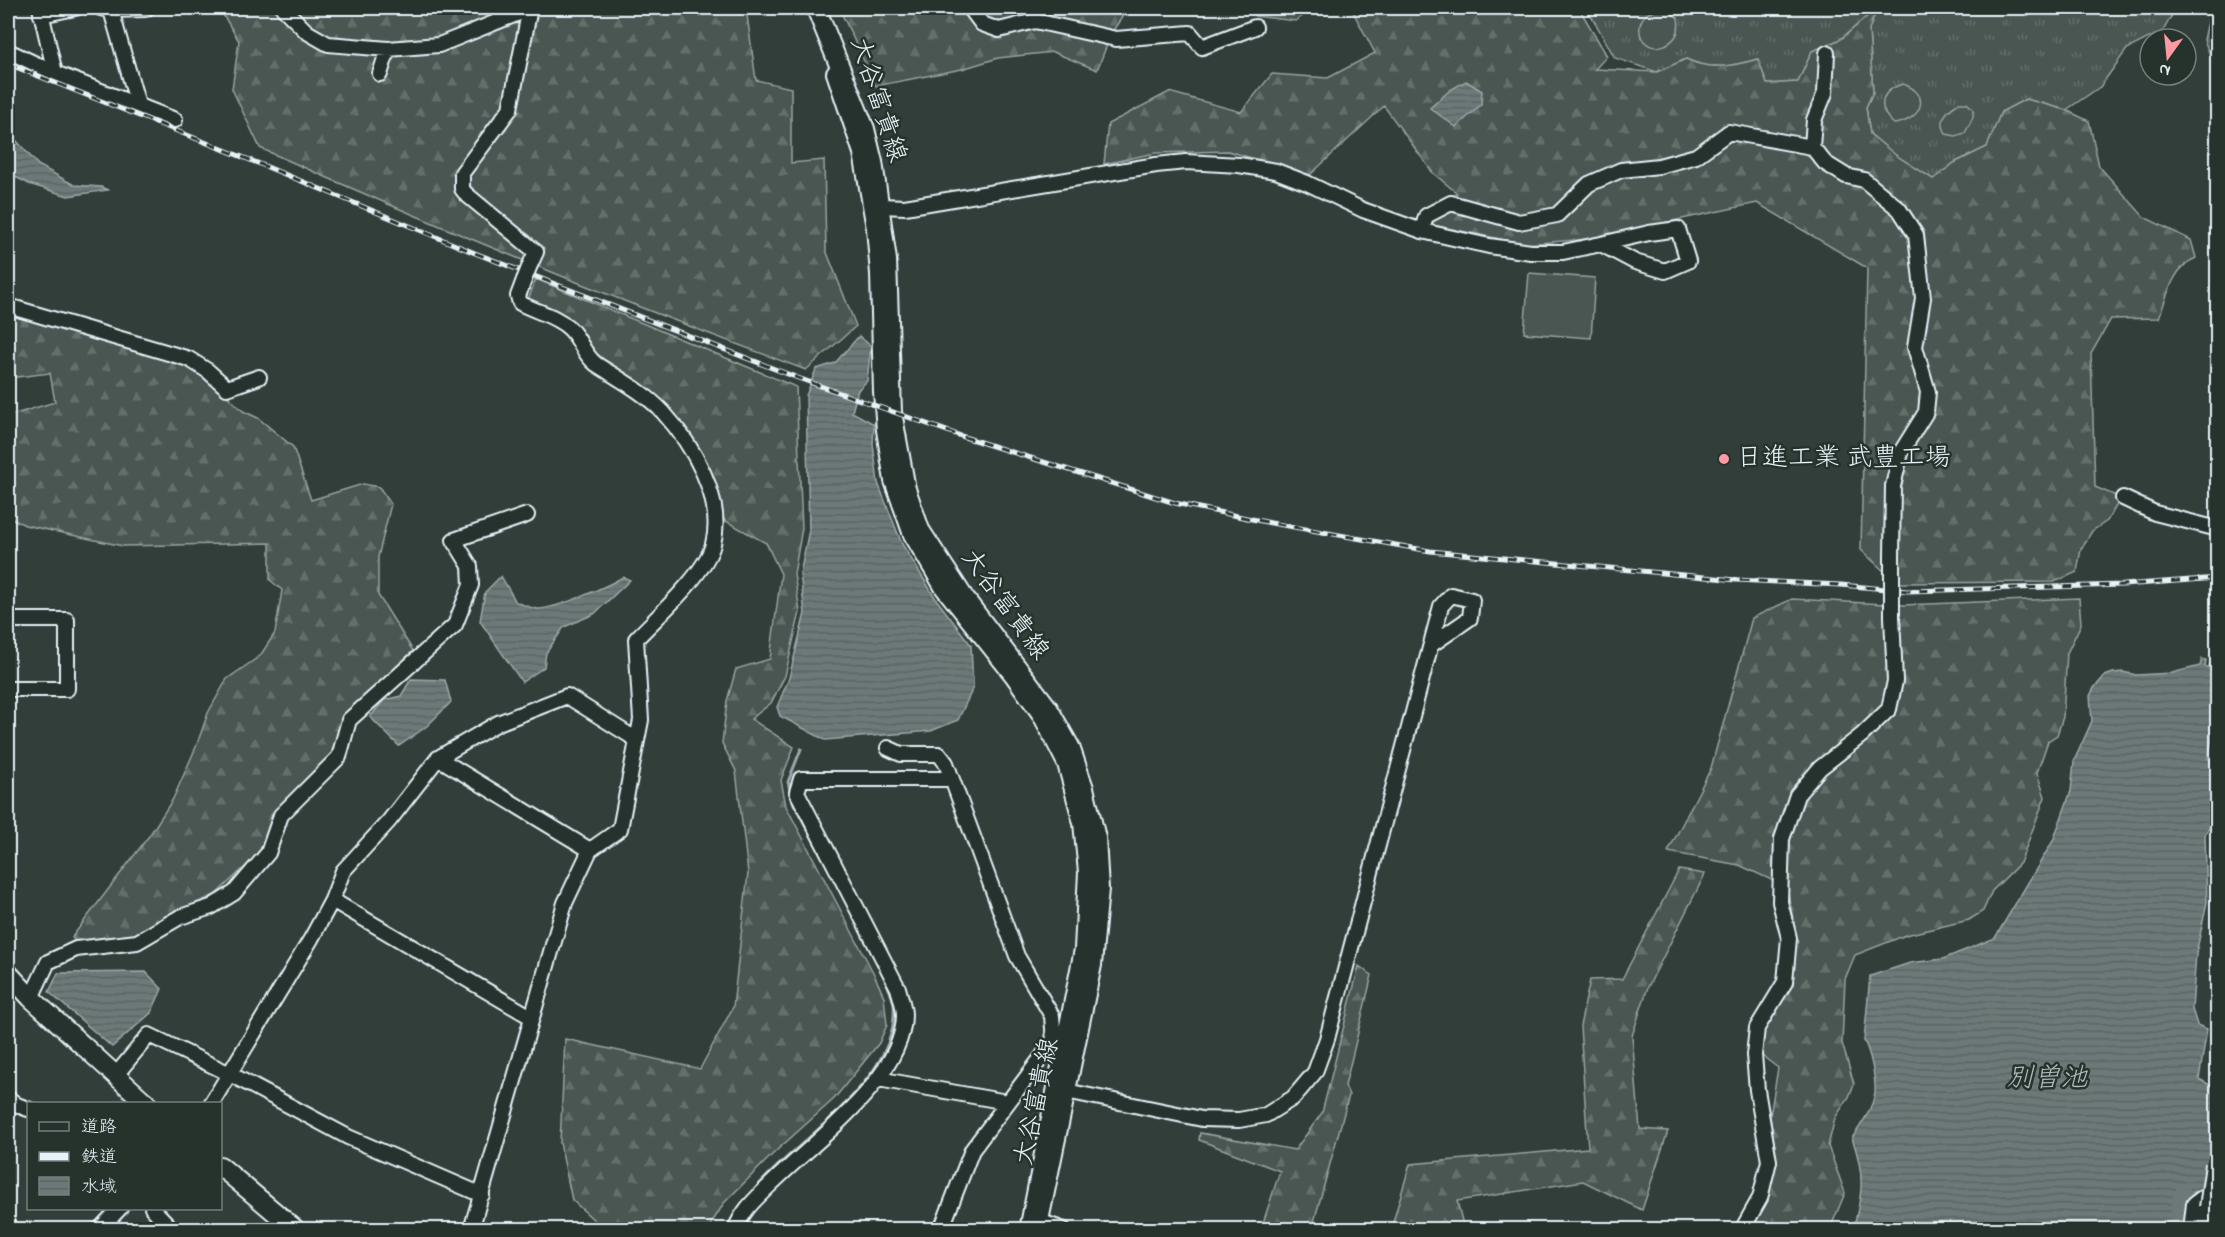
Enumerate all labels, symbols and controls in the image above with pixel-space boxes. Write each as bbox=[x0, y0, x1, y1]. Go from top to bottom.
north arrow bbox=[2138, 27, 2198, 87]
street label: 大谷富貴線 bbox=[839, 32, 915, 168]
text: N bbox=[2156, 57, 2173, 83]
place label: 日進工業 武豊工場 bbox=[1736, 440, 1951, 478]
marker: 日進工業 武豊工場 bbox=[1717, 452, 1731, 466]
street label: 大谷富貴線 bbox=[950, 541, 1058, 669]
street label: 大谷富貴線 bbox=[1006, 1034, 1070, 1170]
water label: 別曽池 bbox=[2007, 1060, 2089, 1099]
legend bbox=[27, 1102, 222, 1210]
text: 道路 bbox=[81, 1115, 117, 1141]
text: 鉄道 bbox=[81, 1145, 117, 1171]
text: 水域 bbox=[81, 1175, 117, 1201]

